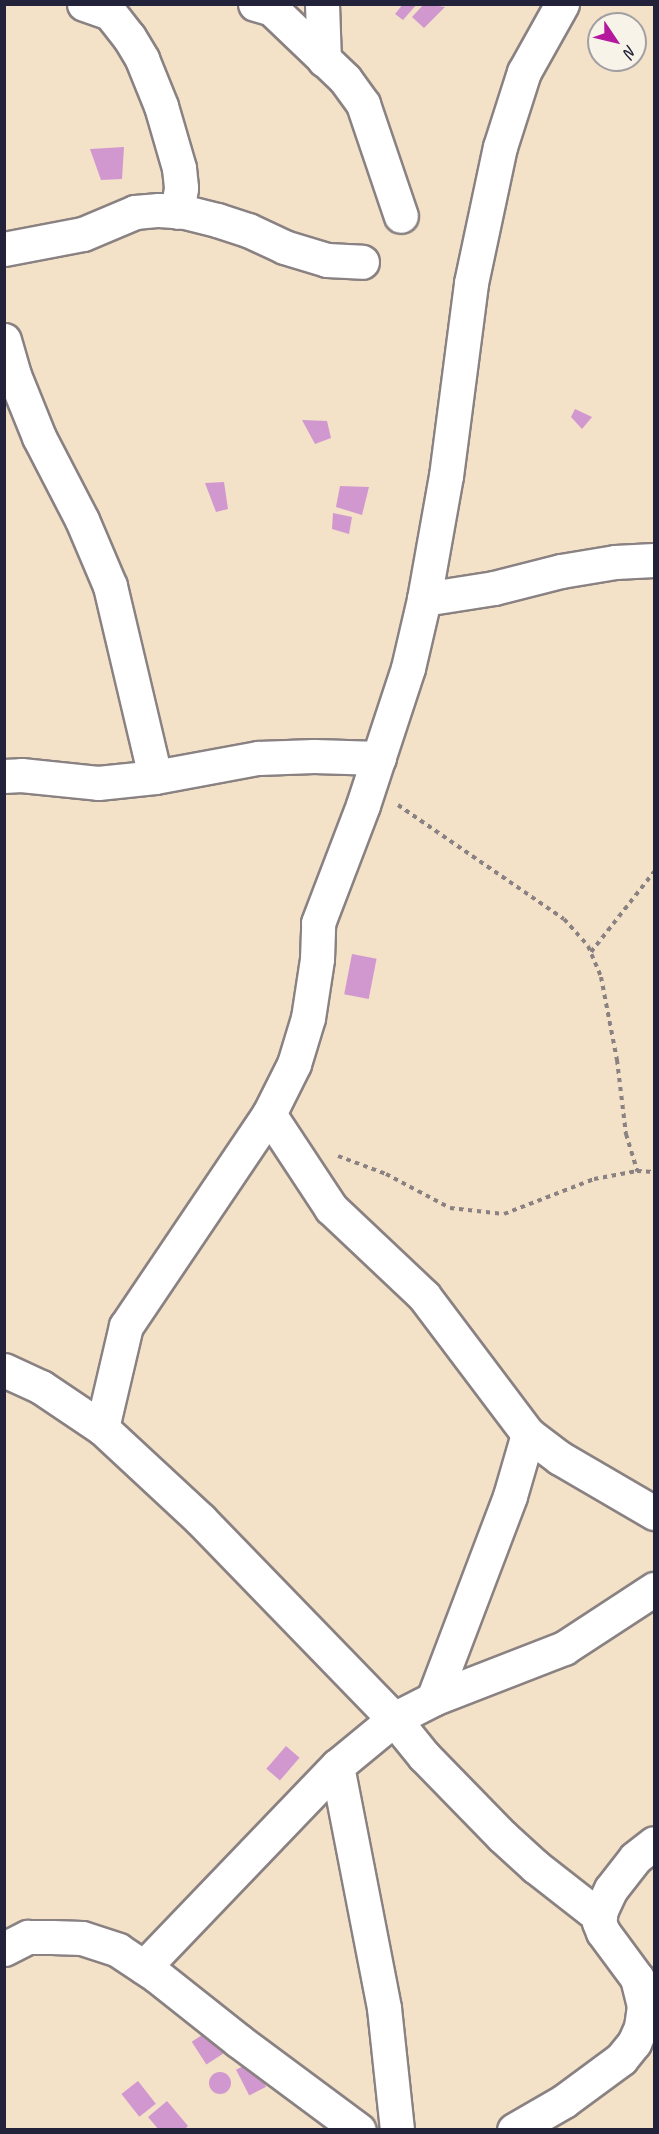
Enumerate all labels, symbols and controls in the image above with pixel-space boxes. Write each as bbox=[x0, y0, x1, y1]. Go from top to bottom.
north arrow bbox=[587, 12, 647, 72]
text: N bbox=[619, 41, 641, 61]

